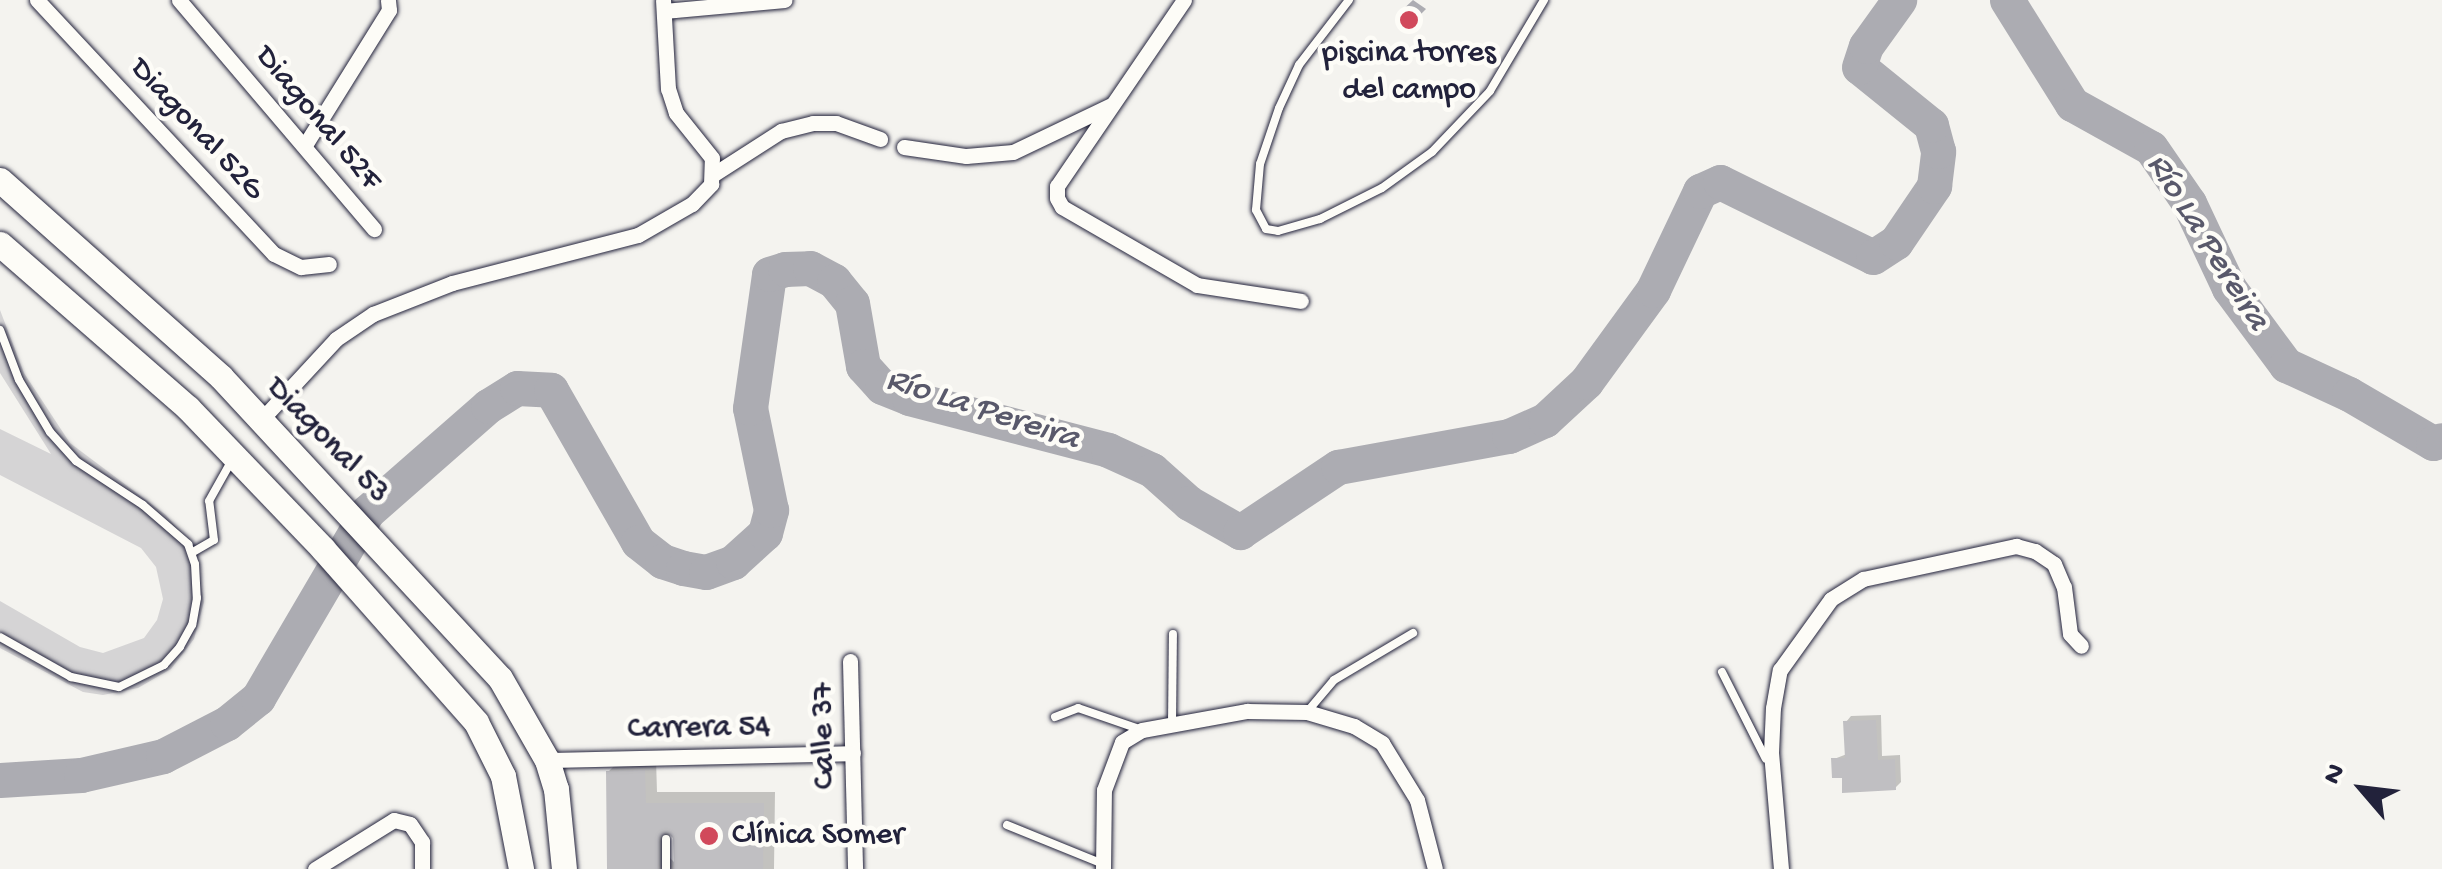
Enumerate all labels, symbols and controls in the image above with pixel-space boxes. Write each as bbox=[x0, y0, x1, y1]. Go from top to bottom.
marker: piscina torres del campo bbox=[1398, 9, 1420, 31]
place label: piscina torres del campo bbox=[1322, 36, 1496, 111]
street label: Diagonal 52F bbox=[245, 39, 389, 199]
street label: Diagonal 52G bbox=[120, 51, 272, 209]
water label: Río La Pereira bbox=[2135, 147, 2277, 339]
water label: Río La Pereira bbox=[880, 360, 1084, 462]
street label: Diagonal 53 bbox=[257, 370, 397, 512]
street label: Calle 37 bbox=[805, 682, 845, 790]
street label: Carrera 54 bbox=[627, 709, 771, 749]
north arrow bbox=[2312, 739, 2412, 839]
text: N bbox=[2316, 759, 2354, 790]
place label: Clínica Somer bbox=[732, 817, 904, 855]
marker: Clínica Somer bbox=[696, 823, 722, 849]

